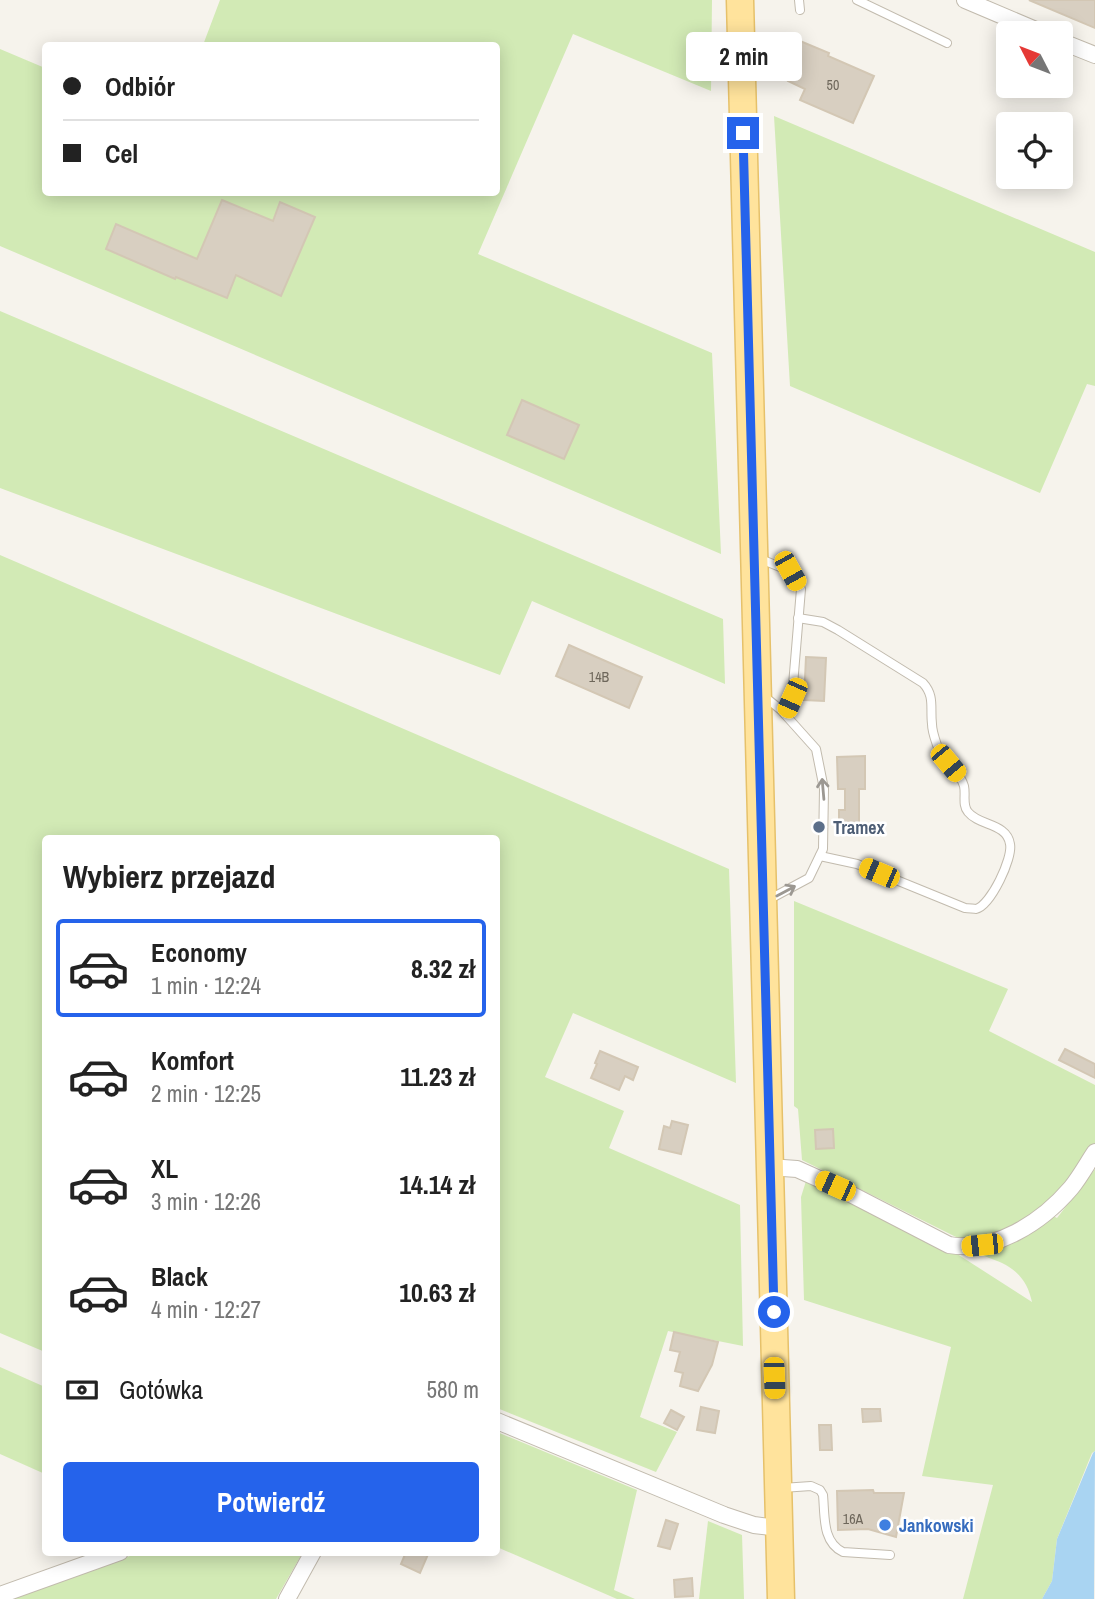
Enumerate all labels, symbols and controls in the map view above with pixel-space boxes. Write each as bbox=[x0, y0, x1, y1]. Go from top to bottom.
north arrow bbox=[996, 21, 1073, 98]
map controls bbox=[996, 21, 1073, 189]
callout: 2 min bbox=[685, 32, 801, 80]
text: 2 min bbox=[719, 41, 769, 72]
text: Odbiór bbox=[105, 69, 175, 104]
house number: 50 bbox=[827, 76, 839, 94]
button: locate bbox=[996, 112, 1073, 189]
route end bbox=[727, 117, 759, 149]
text: Cel bbox=[105, 136, 138, 171]
car bbox=[771, 548, 810, 594]
house number: 14B bbox=[589, 668, 610, 686]
car bbox=[774, 675, 811, 721]
car bbox=[927, 740, 970, 786]
one-way arrow bbox=[816, 778, 829, 801]
place label: Tramex bbox=[833, 815, 885, 840]
marker: Tramex bbox=[811, 819, 827, 835]
text: Wybierz przejazd bbox=[63, 855, 275, 898]
car bbox=[856, 855, 903, 891]
one-way arrow bbox=[775, 883, 796, 897]
text: Economy bbox=[151, 935, 247, 970]
icon: car bbox=[67, 937, 130, 1000]
text: 8.32 zł bbox=[411, 951, 475, 986]
text: 1 min · 12:24 bbox=[151, 970, 261, 1001]
text: Komfort bbox=[151, 1043, 234, 1078]
icon: car bbox=[67, 1045, 130, 1108]
text: 11.23 zł bbox=[400, 1059, 475, 1094]
text: 2 min · 12:25 bbox=[151, 1078, 261, 1109]
text: XL bbox=[151, 1151, 178, 1186]
icon: car bbox=[67, 1153, 130, 1216]
text: 14.14 zł bbox=[399, 1167, 475, 1202]
car bbox=[812, 1168, 859, 1204]
text: 3 min · 12:26 bbox=[151, 1186, 261, 1217]
car bbox=[961, 1232, 1004, 1258]
text: Black bbox=[151, 1259, 208, 1294]
icon: car bbox=[67, 1261, 130, 1324]
text: 10.63 zł bbox=[399, 1275, 475, 1310]
text: 4 min · 12:27 bbox=[151, 1294, 261, 1325]
route start bbox=[758, 1296, 790, 1328]
car bbox=[763, 1357, 786, 1399]
icon: cash bbox=[63, 1371, 101, 1409]
text: Gotówka bbox=[119, 1372, 203, 1407]
text: 580 m bbox=[427, 1374, 479, 1405]
button: Potwierdź bbox=[63, 1462, 479, 1542]
house number: 16A bbox=[843, 1510, 864, 1528]
place label: Jankowski bbox=[899, 1513, 974, 1538]
marker: Jankowski bbox=[877, 1517, 893, 1533]

